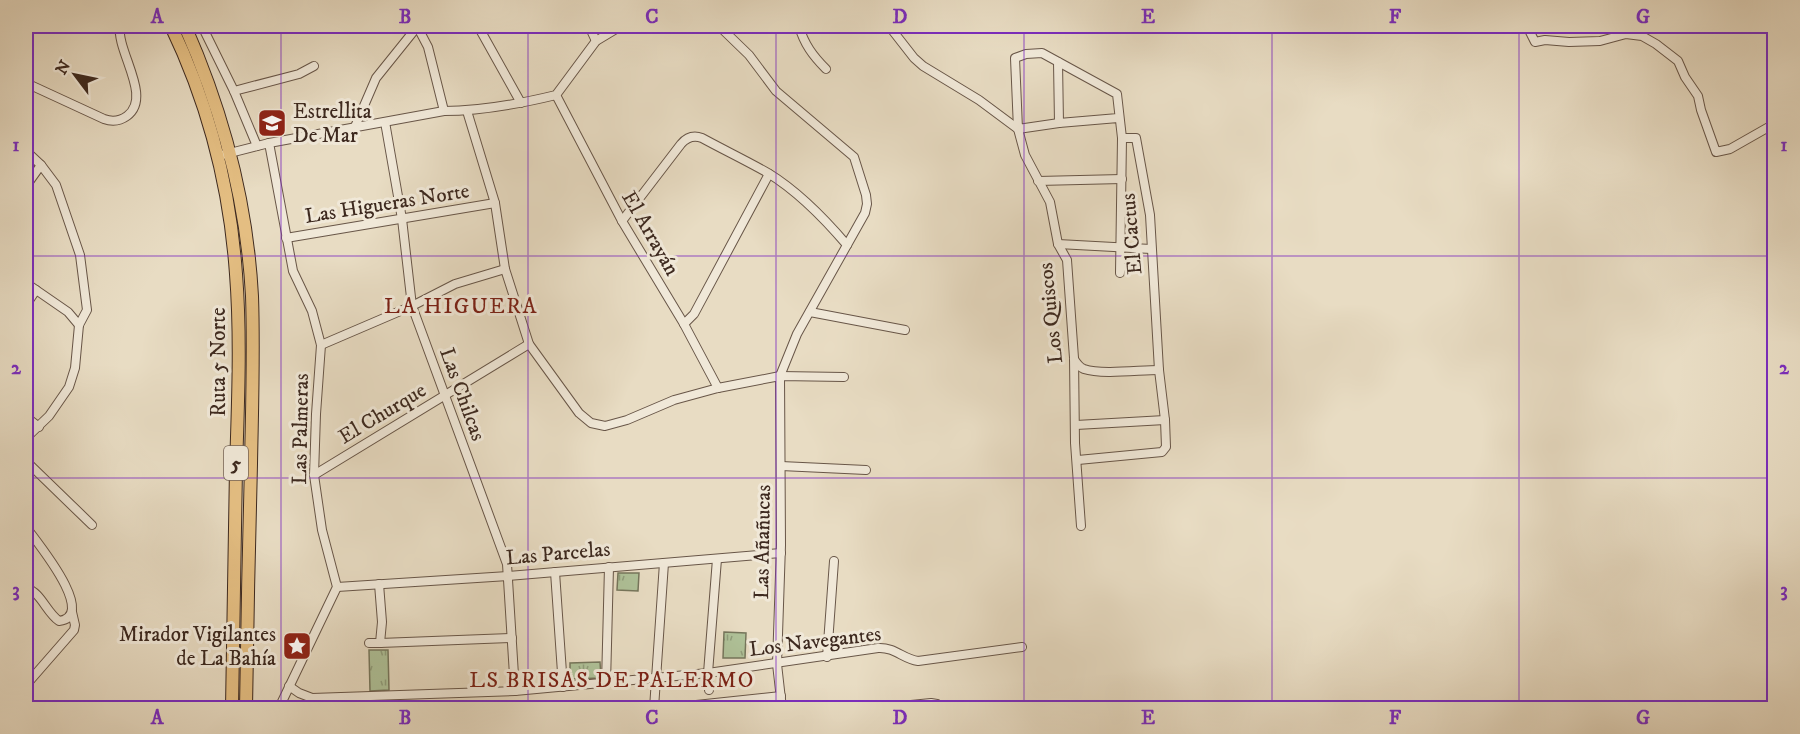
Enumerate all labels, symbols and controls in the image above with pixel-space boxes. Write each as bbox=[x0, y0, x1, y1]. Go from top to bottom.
text: A bbox=[150, 5, 165, 30]
text: B bbox=[399, 5, 411, 30]
text: C bbox=[645, 5, 659, 30]
text: D bbox=[893, 5, 908, 30]
text: E bbox=[1141, 5, 1155, 30]
text: F bbox=[1389, 5, 1402, 30]
text: G bbox=[1636, 5, 1650, 30]
north arrow bbox=[45, 45, 105, 105]
text: N bbox=[51, 57, 75, 78]
place label: Estrellita De Mar bbox=[293, 99, 372, 149]
school or university icon: Estrellita De Mar bbox=[256, 107, 288, 139]
text: 1 bbox=[12, 133, 20, 158]
text: 1 bbox=[1780, 133, 1788, 158]
street label: Las Higueras Norte bbox=[303, 178, 472, 230]
street label: El Arrayán bbox=[616, 187, 685, 280]
street label: El Cactus bbox=[1115, 192, 1148, 276]
street label: Los Quiscos bbox=[1033, 261, 1069, 365]
district label: LA HIGUERA bbox=[384, 293, 538, 320]
street label: Ruta 5 Norte bbox=[206, 307, 232, 417]
street label: Las Chilcas bbox=[433, 344, 491, 444]
text: 2 bbox=[11, 356, 22, 381]
text: 2 bbox=[1779, 356, 1790, 381]
street label: Las Palmeras bbox=[287, 373, 315, 485]
street label: El Churque bbox=[334, 377, 431, 450]
road number: 5 bbox=[224, 446, 248, 480]
street label: Las Añañucas bbox=[749, 484, 777, 600]
street label: Las Parcelas bbox=[505, 536, 611, 571]
text: 3 bbox=[12, 578, 20, 603]
text: 3 bbox=[1780, 578, 1788, 603]
street label: Los Navegantes bbox=[748, 621, 883, 663]
place label: Mirador Vigilantes de La Bahía bbox=[119, 622, 276, 672]
place icon: Mirador Vigilantes de La Bahía bbox=[281, 630, 313, 662]
district label: LS BRISAS DE PALERMO bbox=[469, 667, 755, 694]
text: A bbox=[150, 706, 165, 731]
text: B bbox=[399, 706, 411, 731]
text: C bbox=[645, 706, 659, 731]
text: D bbox=[893, 706, 908, 731]
text: E bbox=[1141, 706, 1155, 731]
text: F bbox=[1389, 706, 1402, 731]
text: G bbox=[1636, 706, 1650, 731]

